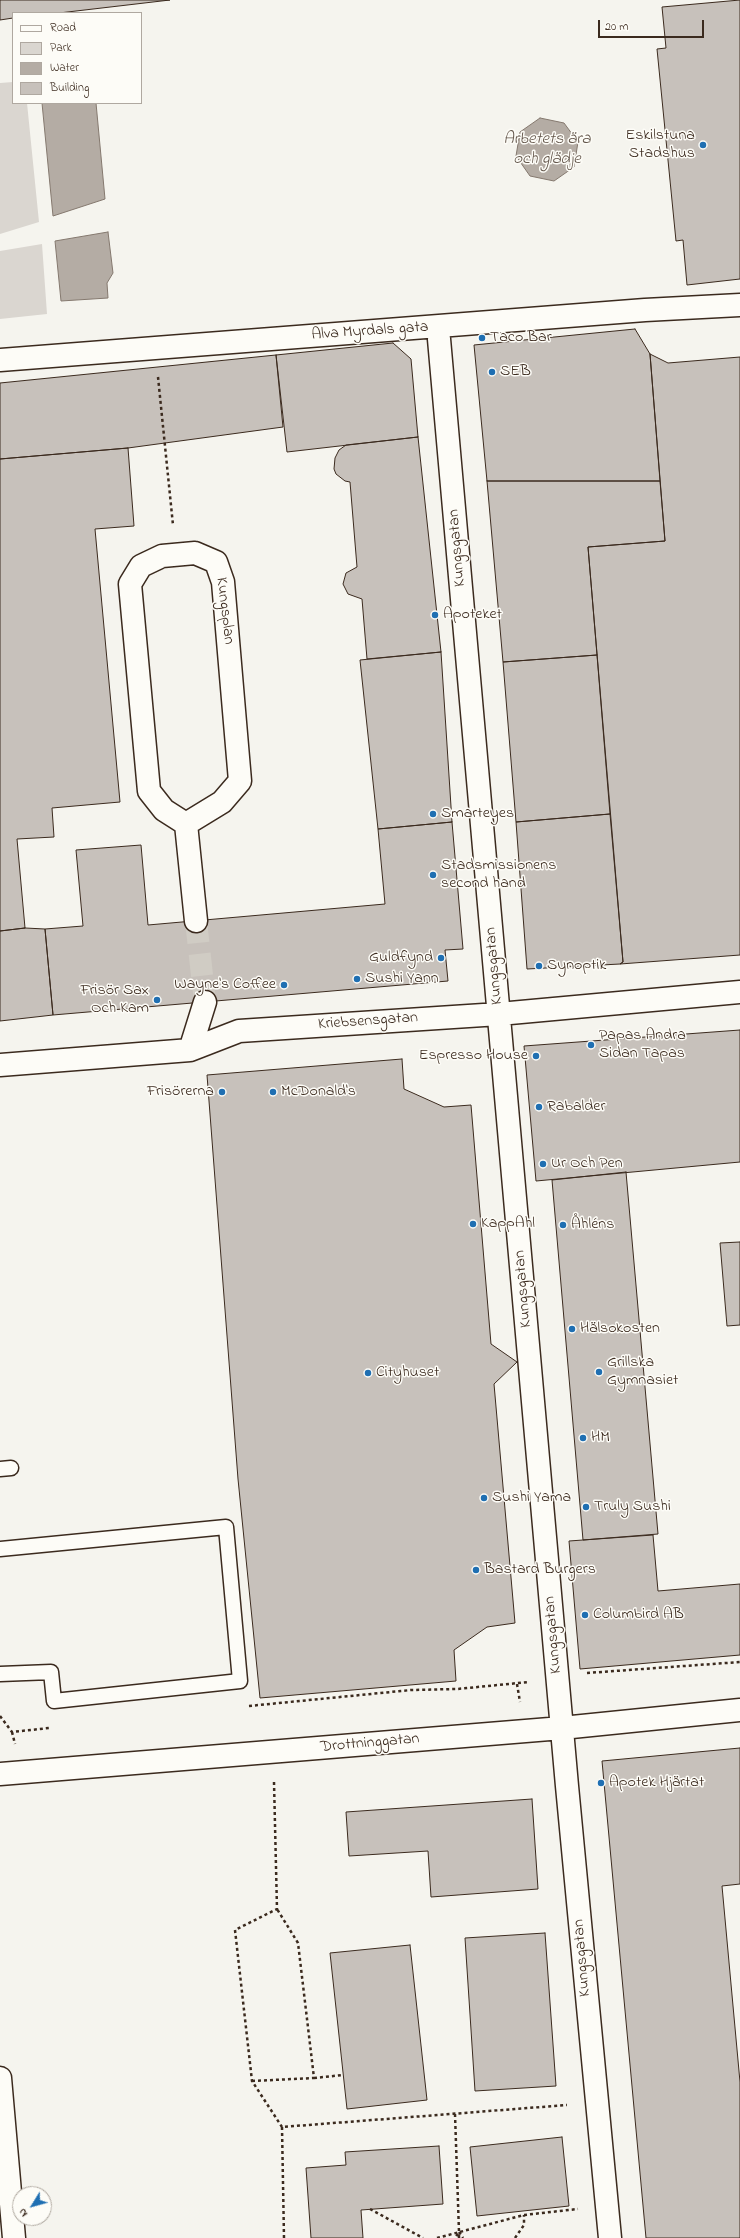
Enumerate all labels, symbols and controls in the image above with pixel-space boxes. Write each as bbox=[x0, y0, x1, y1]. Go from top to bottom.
legend bbox=[12, 12, 142, 104]
scale bar bbox=[600, 12, 706, 38]
text: 20 m bbox=[605, 18, 628, 36]
text: Road bbox=[50, 19, 76, 37]
text: Park bbox=[50, 39, 72, 57]
text: Water bbox=[50, 59, 79, 77]
text: Building bbox=[50, 79, 89, 97]
place label: Eskilstuna Stadshus bbox=[625, 126, 695, 164]
water label: Arbetets ära och glädje bbox=[503, 130, 591, 170]
marker: Eskilstuna Stadshus bbox=[698, 140, 708, 150]
street label: Alva Myrdals gata bbox=[311, 318, 429, 346]
place label: Taco Bar bbox=[490, 328, 552, 348]
marker: Taco Bar bbox=[477, 333, 487, 343]
place label: SEB bbox=[500, 362, 531, 382]
marker: SEB bbox=[487, 367, 497, 377]
street label: Kungsgatan bbox=[445, 508, 471, 588]
street label: Kungsplan bbox=[210, 576, 238, 646]
place label: Apoteket bbox=[443, 605, 502, 625]
marker: Apoteket bbox=[430, 610, 440, 620]
place label: Smarteyes bbox=[441, 804, 514, 824]
marker: Smarteyes bbox=[428, 809, 438, 819]
place label: Stadsmissionens second hand bbox=[441, 856, 556, 894]
marker: Stadsmissionens second hand bbox=[428, 870, 438, 880]
street label: Kungsgatan bbox=[482, 926, 508, 1006]
place label: Guldfynd bbox=[369, 948, 433, 968]
marker: Guldfynd bbox=[436, 953, 446, 963]
place label: Synoptik bbox=[547, 956, 606, 976]
marker: Synoptik bbox=[534, 961, 544, 971]
place label: Sushi Yann bbox=[365, 969, 439, 989]
marker: Sushi Yann bbox=[352, 974, 362, 984]
place label: Wayne's Coffee bbox=[174, 975, 276, 995]
marker: Wayne's Coffee bbox=[279, 980, 289, 990]
place label: Frisör Sax Och Kam bbox=[81, 981, 149, 1019]
marker: Frisör Sax Och Kam bbox=[152, 995, 162, 1005]
street label: Kriebsensgatan bbox=[317, 1009, 419, 1035]
place label: Papas Andra Sidan Tapas bbox=[599, 1026, 686, 1064]
marker: Papas Andra Sidan Tapas bbox=[586, 1040, 596, 1050]
place label: Espresso House bbox=[419, 1046, 528, 1066]
marker: Espresso House bbox=[531, 1051, 541, 1061]
place label: Frisörerna bbox=[147, 1082, 214, 1102]
place label: McDonald's bbox=[281, 1082, 356, 1102]
marker: Frisörerna bbox=[217, 1087, 227, 1097]
marker: McDonald's bbox=[268, 1087, 278, 1097]
place label: Rabalder bbox=[547, 1097, 605, 1117]
marker: Rabalder bbox=[534, 1102, 544, 1112]
place label: Ur Och Pen bbox=[551, 1154, 623, 1174]
marker: Ur Och Pen bbox=[538, 1159, 548, 1169]
place label: KappAhl bbox=[481, 1214, 535, 1234]
place label: Åhléns bbox=[571, 1215, 614, 1235]
marker: KappAhl bbox=[468, 1219, 478, 1229]
marker: Åhléns bbox=[558, 1220, 568, 1230]
street label: Kungsgatan bbox=[511, 1249, 537, 1329]
place label: Hälsokosten bbox=[580, 1319, 660, 1339]
marker: Hälsokosten bbox=[567, 1324, 577, 1334]
place label: Grillska Gymnasiet bbox=[607, 1353, 678, 1391]
place label: Cityhuset bbox=[376, 1363, 439, 1383]
marker: Grillska Gymnasiet bbox=[594, 1367, 604, 1377]
marker: Cityhuset bbox=[363, 1368, 373, 1378]
place label: HM bbox=[591, 1428, 610, 1448]
marker: HM bbox=[578, 1433, 588, 1443]
place label: Sushi Yama bbox=[492, 1488, 571, 1508]
marker: Sushi Yama bbox=[479, 1493, 489, 1503]
place label: Truly Sushi bbox=[594, 1497, 671, 1517]
marker: Truly Sushi bbox=[581, 1502, 591, 1512]
place label: Bastard Burgers bbox=[484, 1560, 596, 1580]
marker: Bastard Burgers bbox=[471, 1565, 481, 1575]
street label: Kungsgatan bbox=[541, 1595, 567, 1675]
place label: Columbird AB bbox=[593, 1605, 684, 1625]
marker: Columbird AB bbox=[580, 1610, 590, 1620]
street label: Drottninggatan bbox=[320, 1730, 420, 1758]
place label: Apotek Hjärtat bbox=[609, 1773, 704, 1793]
marker: Apotek Hjärtat bbox=[596, 1778, 606, 1788]
street label: Kungsgatan bbox=[570, 1918, 596, 1998]
north arrow bbox=[12, 2186, 52, 2226]
text: N bbox=[15, 2205, 32, 2220]

